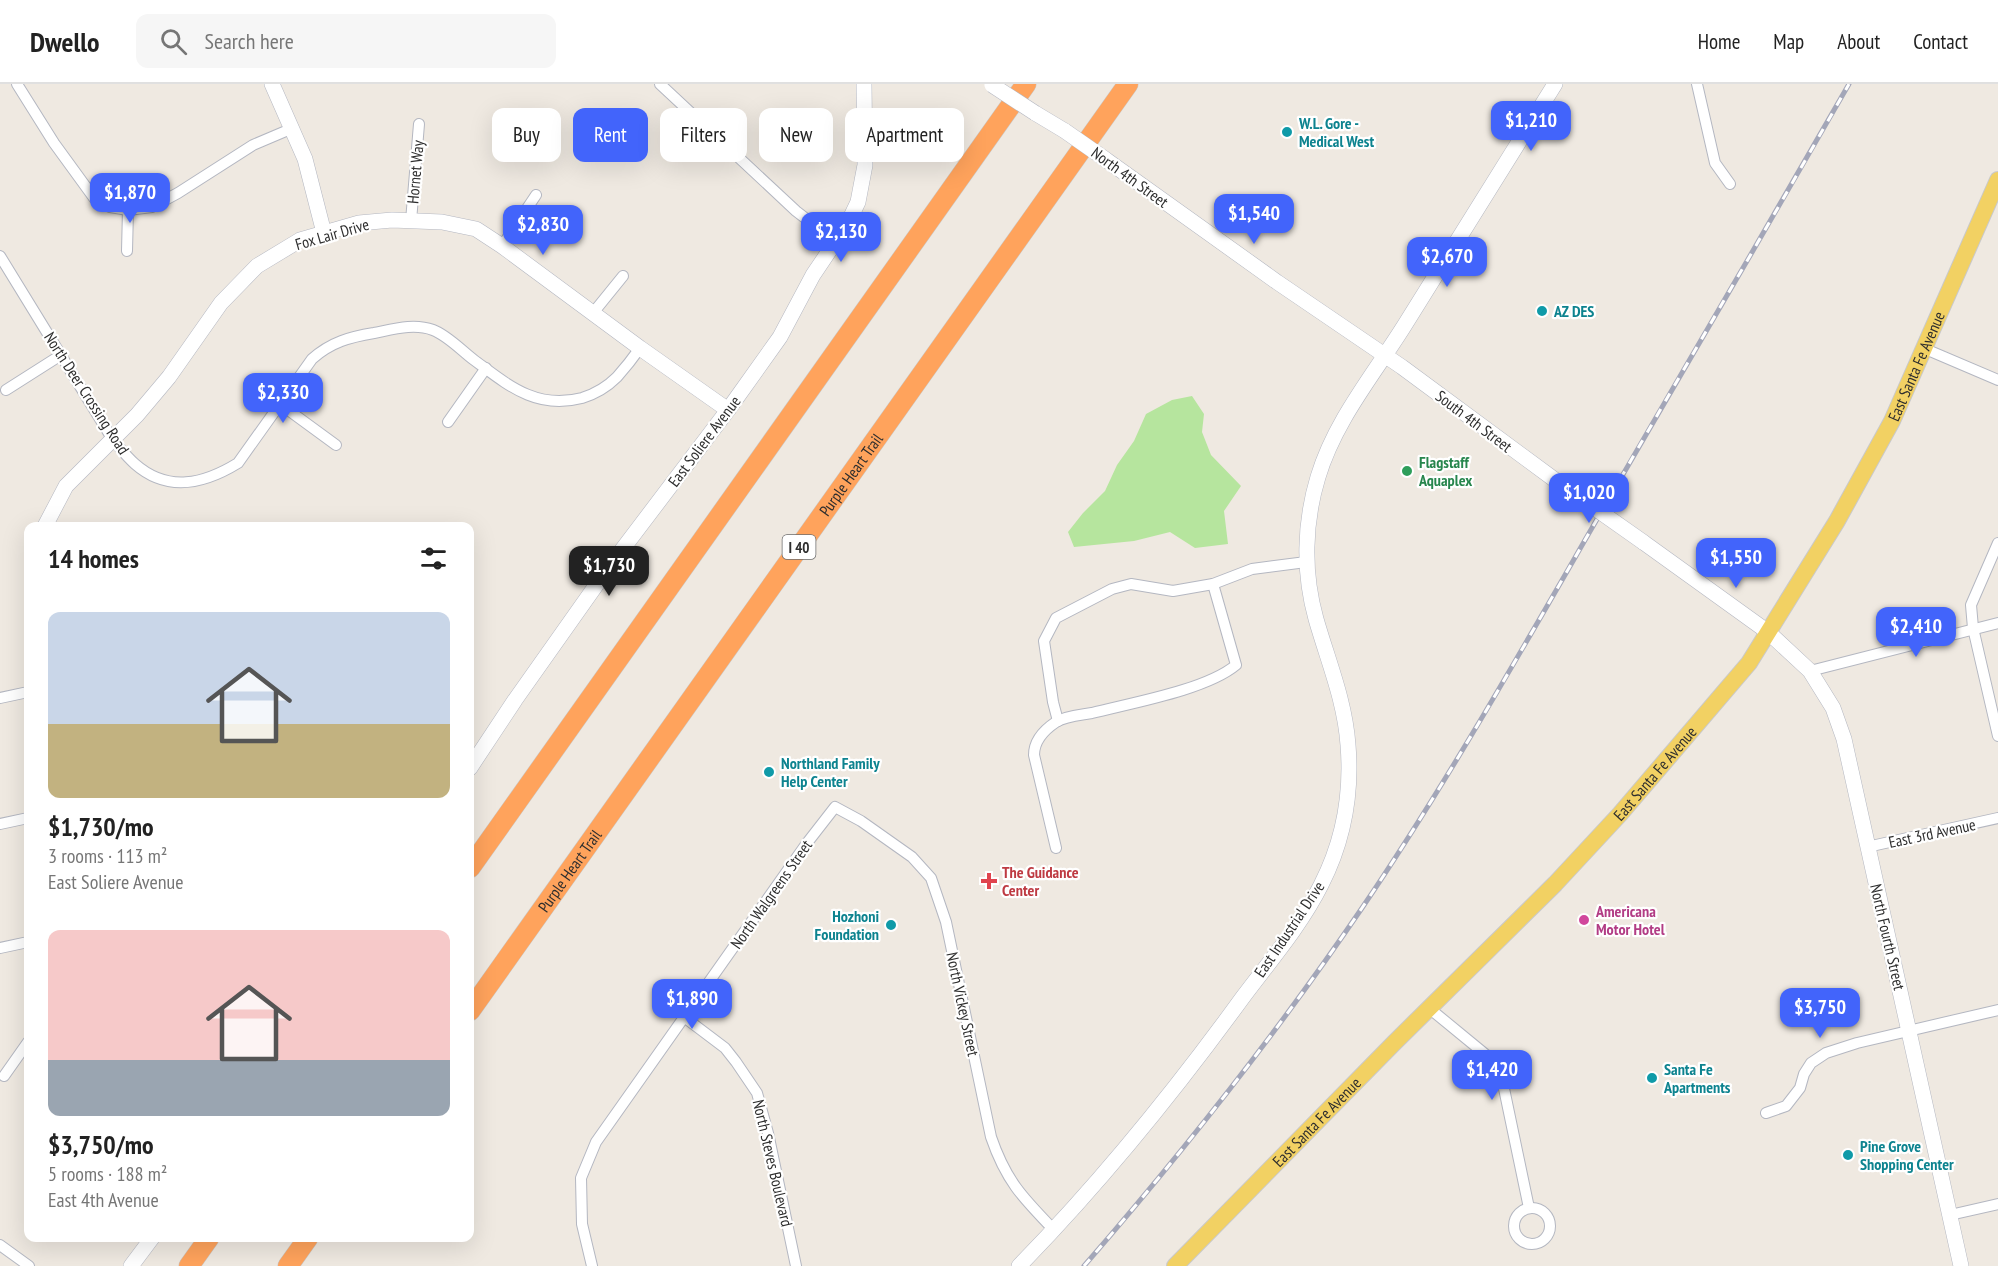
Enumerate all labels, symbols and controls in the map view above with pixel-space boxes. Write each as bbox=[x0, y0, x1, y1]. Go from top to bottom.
search box bbox=[136, 14, 556, 68]
text: Dwello bbox=[30, 23, 100, 60]
icon: search bbox=[157, 25, 190, 58]
text: Search here bbox=[205, 27, 294, 55]
text: Home bbox=[1698, 28, 1740, 55]
text: Map bbox=[1773, 28, 1804, 55]
text: About bbox=[1837, 28, 1880, 55]
text: Contact bbox=[1913, 28, 1968, 55]
pin: $1,210 bbox=[1482, 101, 1580, 152]
text: $1,210 bbox=[1505, 107, 1557, 133]
chip: Buy bbox=[492, 108, 561, 162]
chip: Rent bbox=[573, 108, 648, 162]
chip: Filters bbox=[660, 108, 747, 162]
chip: New bbox=[759, 108, 833, 162]
chip: Apartment bbox=[845, 108, 964, 162]
place label: W.L. Gore - Medical West bbox=[1298, 113, 1374, 151]
marker: W.L. Gore - Medical West bbox=[1280, 125, 1294, 139]
street label: Hornet Way bbox=[402, 139, 428, 205]
street label: North 4th Street bbox=[1088, 142, 1173, 212]
pin: $1,870 bbox=[81, 173, 179, 224]
text: $1,870 bbox=[104, 179, 156, 205]
pin: $1,540 bbox=[1205, 194, 1303, 245]
text: $1,540 bbox=[1228, 200, 1280, 226]
pin: $2,830 bbox=[494, 205, 592, 256]
text: $2,830 bbox=[517, 211, 569, 237]
pin: $2,130 bbox=[792, 212, 890, 263]
street label: Fox Lair Drive bbox=[293, 214, 371, 254]
text: $2,130 bbox=[815, 218, 867, 244]
pin: $2,670 bbox=[1398, 237, 1496, 288]
text: $2,670 bbox=[1421, 243, 1473, 269]
place label: AZ DES bbox=[1553, 301, 1594, 321]
marker: AZ DES bbox=[1535, 304, 1549, 318]
street label: East Santa Fe Avenue bbox=[1883, 308, 1949, 424]
street label: North Deer Crossing Road bbox=[40, 328, 134, 458]
pin: $2,330 bbox=[234, 373, 332, 424]
text: $2,330 bbox=[257, 379, 309, 405]
street label: South 4th Street bbox=[1432, 386, 1517, 457]
street label: East Soliere Avenue bbox=[663, 392, 745, 490]
street label: Purple Heart Trail bbox=[815, 429, 887, 520]
place label: Flagstaff Aquaplex bbox=[1418, 452, 1472, 490]
marker: Flagstaff Aquaplex bbox=[1400, 464, 1414, 478]
pin: $1,020 bbox=[1540, 473, 1638, 524]
text: $1,020 bbox=[1563, 479, 1615, 505]
road number: I 40 bbox=[782, 535, 816, 559]
pin: $1,550 bbox=[1687, 538, 1785, 589]
text: 14 homes bbox=[48, 542, 139, 575]
icon: filters bbox=[417, 542, 450, 575]
text: $1,550 bbox=[1710, 544, 1762, 570]
pin: $1,730 bbox=[560, 546, 658, 597]
text: $1,730 bbox=[583, 552, 635, 578]
pin: $2,410 bbox=[1867, 607, 1965, 658]
text: $2,410 bbox=[1890, 613, 1942, 639]
icon: home bbox=[195, 651, 303, 759]
street label: East Santa Fe Avenue bbox=[1609, 722, 1701, 825]
place label: Northland Family Help Center bbox=[781, 753, 880, 791]
marker: Northland Family Help Center bbox=[762, 765, 776, 779]
text: $1,730/mo bbox=[48, 810, 154, 843]
street label: East 3rd Avenue bbox=[1887, 814, 1977, 852]
street label: Purple Heart Trail bbox=[533, 825, 606, 916]
street label: North Walgreens Street bbox=[726, 835, 816, 952]
text: 3 rooms · 113 m² bbox=[48, 843, 167, 869]
place label: The Guidance Center bbox=[1002, 862, 1079, 900]
text: East Soliere Avenue bbox=[48, 869, 184, 895]
marker: The Guidance Center bbox=[980, 872, 998, 890]
street label: East Industrial Drive bbox=[1250, 877, 1328, 981]
street label: North Fourth Street bbox=[1866, 882, 1910, 993]
place label: Americana Motor Hotel bbox=[1595, 901, 1665, 939]
place label: Hozhoni Foundation bbox=[815, 906, 879, 944]
marker: Americana Motor Hotel bbox=[1577, 913, 1591, 927]
marker: Hozhoni Foundation bbox=[884, 918, 898, 932]
street label: North Vickey Street bbox=[942, 950, 984, 1058]
icon: home bbox=[195, 969, 303, 1077]
pin: $1,890 bbox=[643, 979, 741, 1030]
text: $1,890 bbox=[666, 985, 718, 1011]
pin: $3,750 bbox=[1771, 988, 1869, 1039]
text: $3,750 bbox=[1794, 994, 1846, 1020]
pin: $1,420 bbox=[1443, 1050, 1541, 1101]
text: $1,420 bbox=[1466, 1056, 1518, 1082]
place label: Santa Fe Apartments bbox=[1663, 1059, 1731, 1097]
marker: Santa Fe Apartments bbox=[1645, 1071, 1659, 1085]
street label: East Santa Fe Avenue bbox=[1268, 1073, 1365, 1171]
street label: North Steves Boulevard bbox=[749, 1098, 797, 1228]
text: $3,750/mo bbox=[48, 1128, 154, 1161]
place label: Pine Grove Shopping Center bbox=[1860, 1136, 1954, 1174]
marker: Pine Grove Shopping Center bbox=[1841, 1148, 1855, 1162]
text: 5 rooms · 188 m² bbox=[48, 1161, 167, 1187]
text: East 4th Avenue bbox=[48, 1187, 159, 1213]

